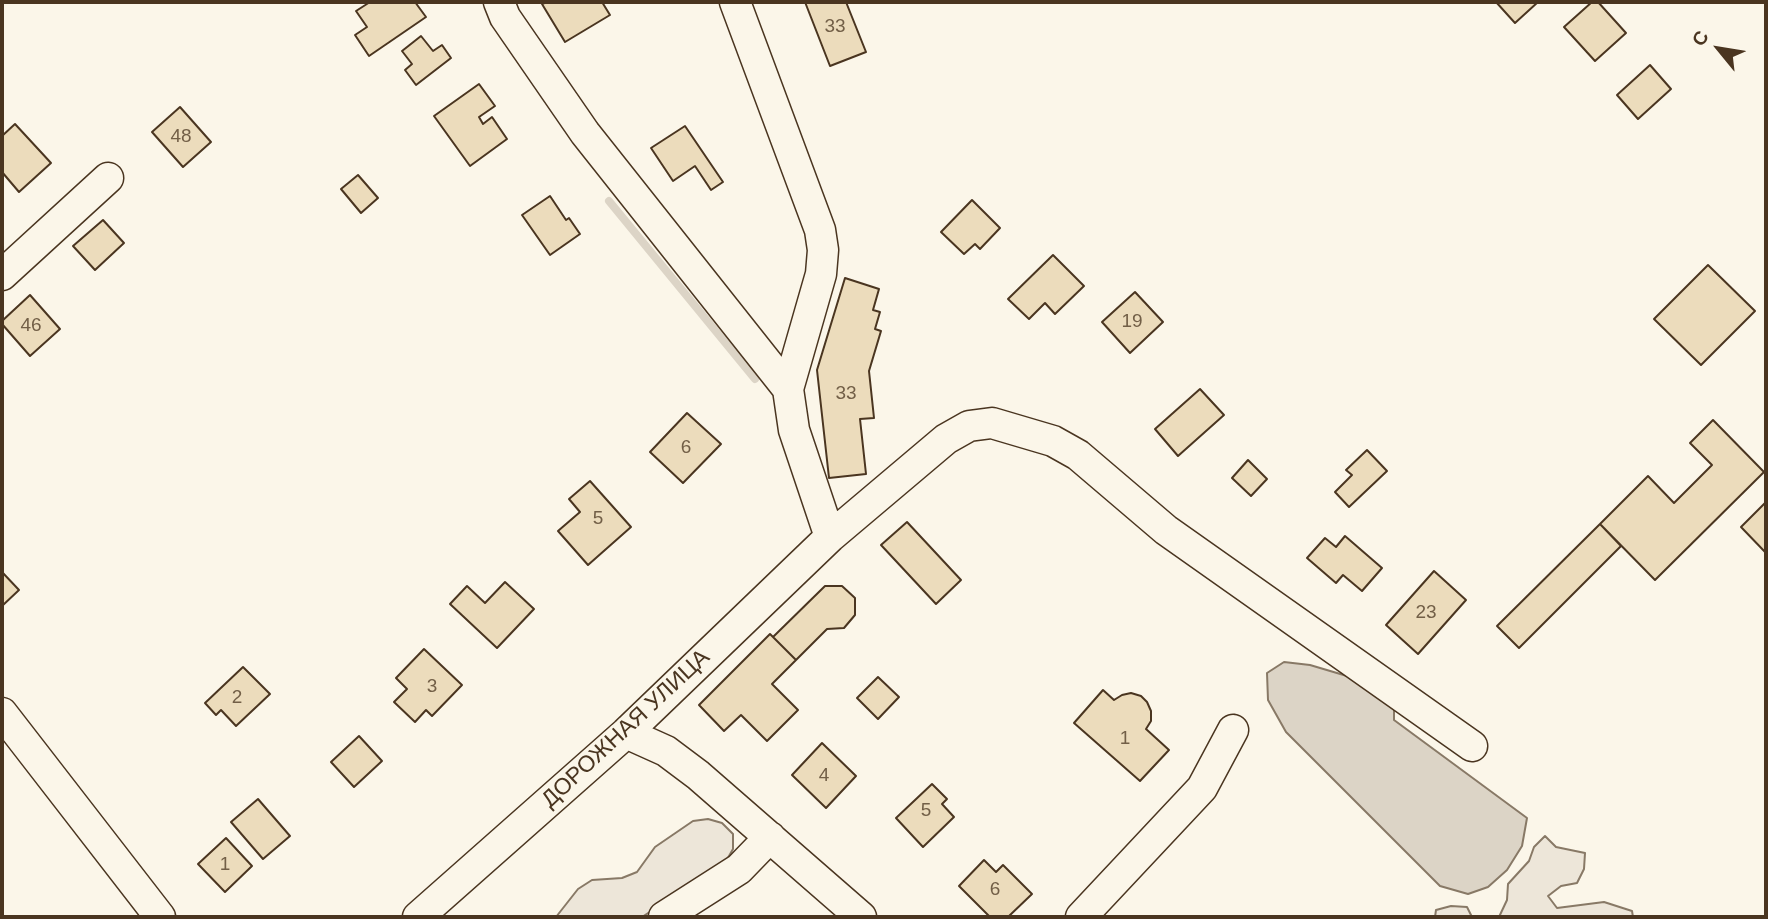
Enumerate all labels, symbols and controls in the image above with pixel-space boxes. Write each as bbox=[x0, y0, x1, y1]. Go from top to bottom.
north arrow bbox=[1684, 14, 1754, 84]
house number: 33 bbox=[824, 16, 846, 38]
text: С bbox=[1688, 27, 1713, 49]
house number: 48 bbox=[170, 126, 192, 148]
house number: 19 bbox=[1121, 311, 1143, 333]
house number: 46 bbox=[20, 315, 42, 337]
house number: 33 bbox=[835, 383, 857, 405]
house number: 6 bbox=[681, 437, 691, 459]
house number: 5 bbox=[593, 508, 603, 530]
house number: 23 bbox=[1415, 602, 1437, 624]
street label: ДОРОЖНАЯ УЛИЦА bbox=[536, 644, 716, 814]
house number: 3 bbox=[427, 676, 437, 698]
house number: 2 bbox=[232, 687, 242, 709]
house number: 1 bbox=[1120, 728, 1130, 750]
house number: 4 bbox=[819, 765, 829, 787]
house number: 5 bbox=[921, 800, 931, 822]
house number: 1 bbox=[220, 854, 230, 876]
house number: 6 bbox=[990, 879, 1000, 901]

